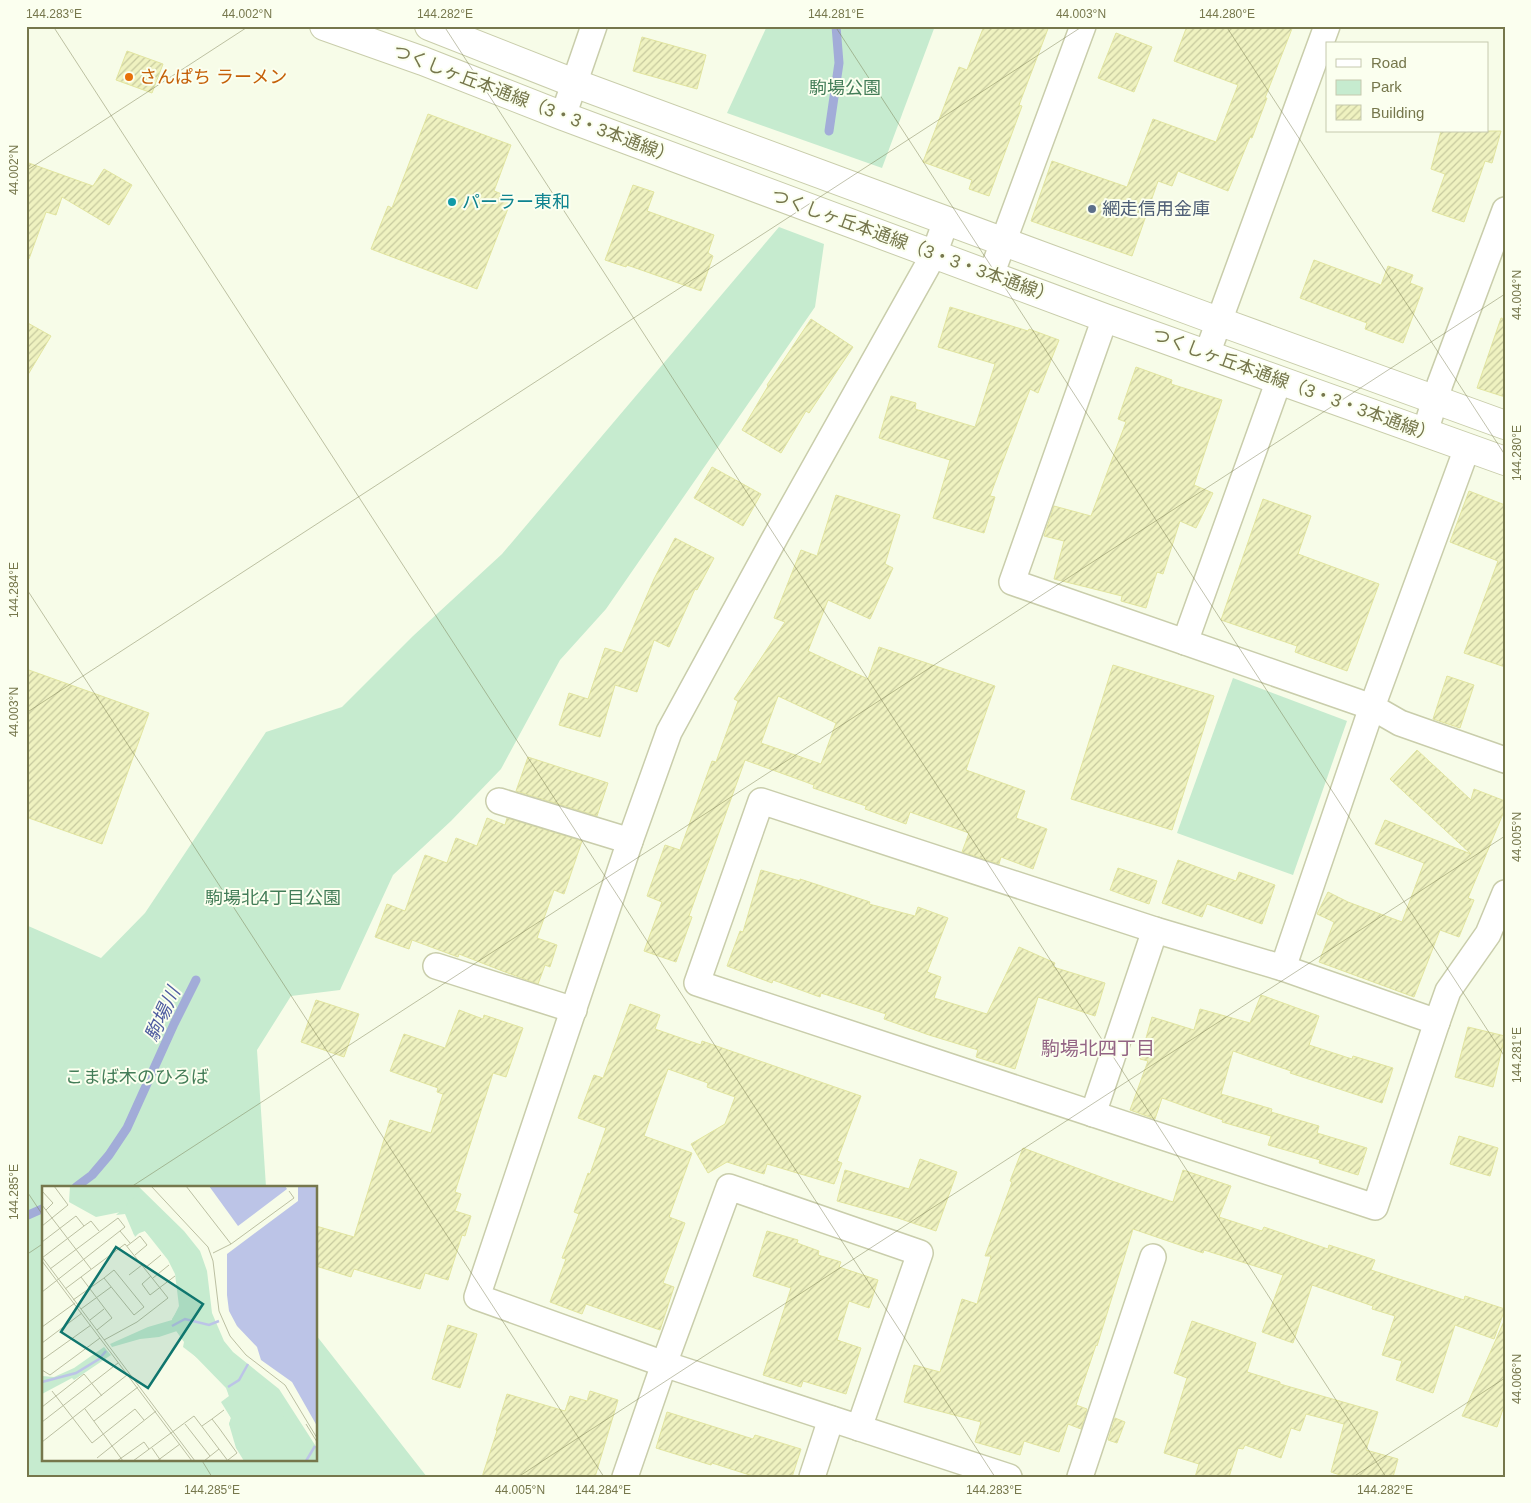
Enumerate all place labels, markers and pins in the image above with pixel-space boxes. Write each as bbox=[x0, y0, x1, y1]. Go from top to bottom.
place label: さんぱち ラーメン bbox=[139, 67, 287, 87]
marker: さんぱち ラーメン bbox=[123, 71, 135, 83]
place label: パーラー東和 bbox=[462, 192, 570, 212]
marker: パーラー東和 bbox=[446, 196, 458, 208]
place label: 網走信用金庫 bbox=[1102, 199, 1210, 219]
marker: 網走信用金庫 bbox=[1086, 203, 1098, 215]

